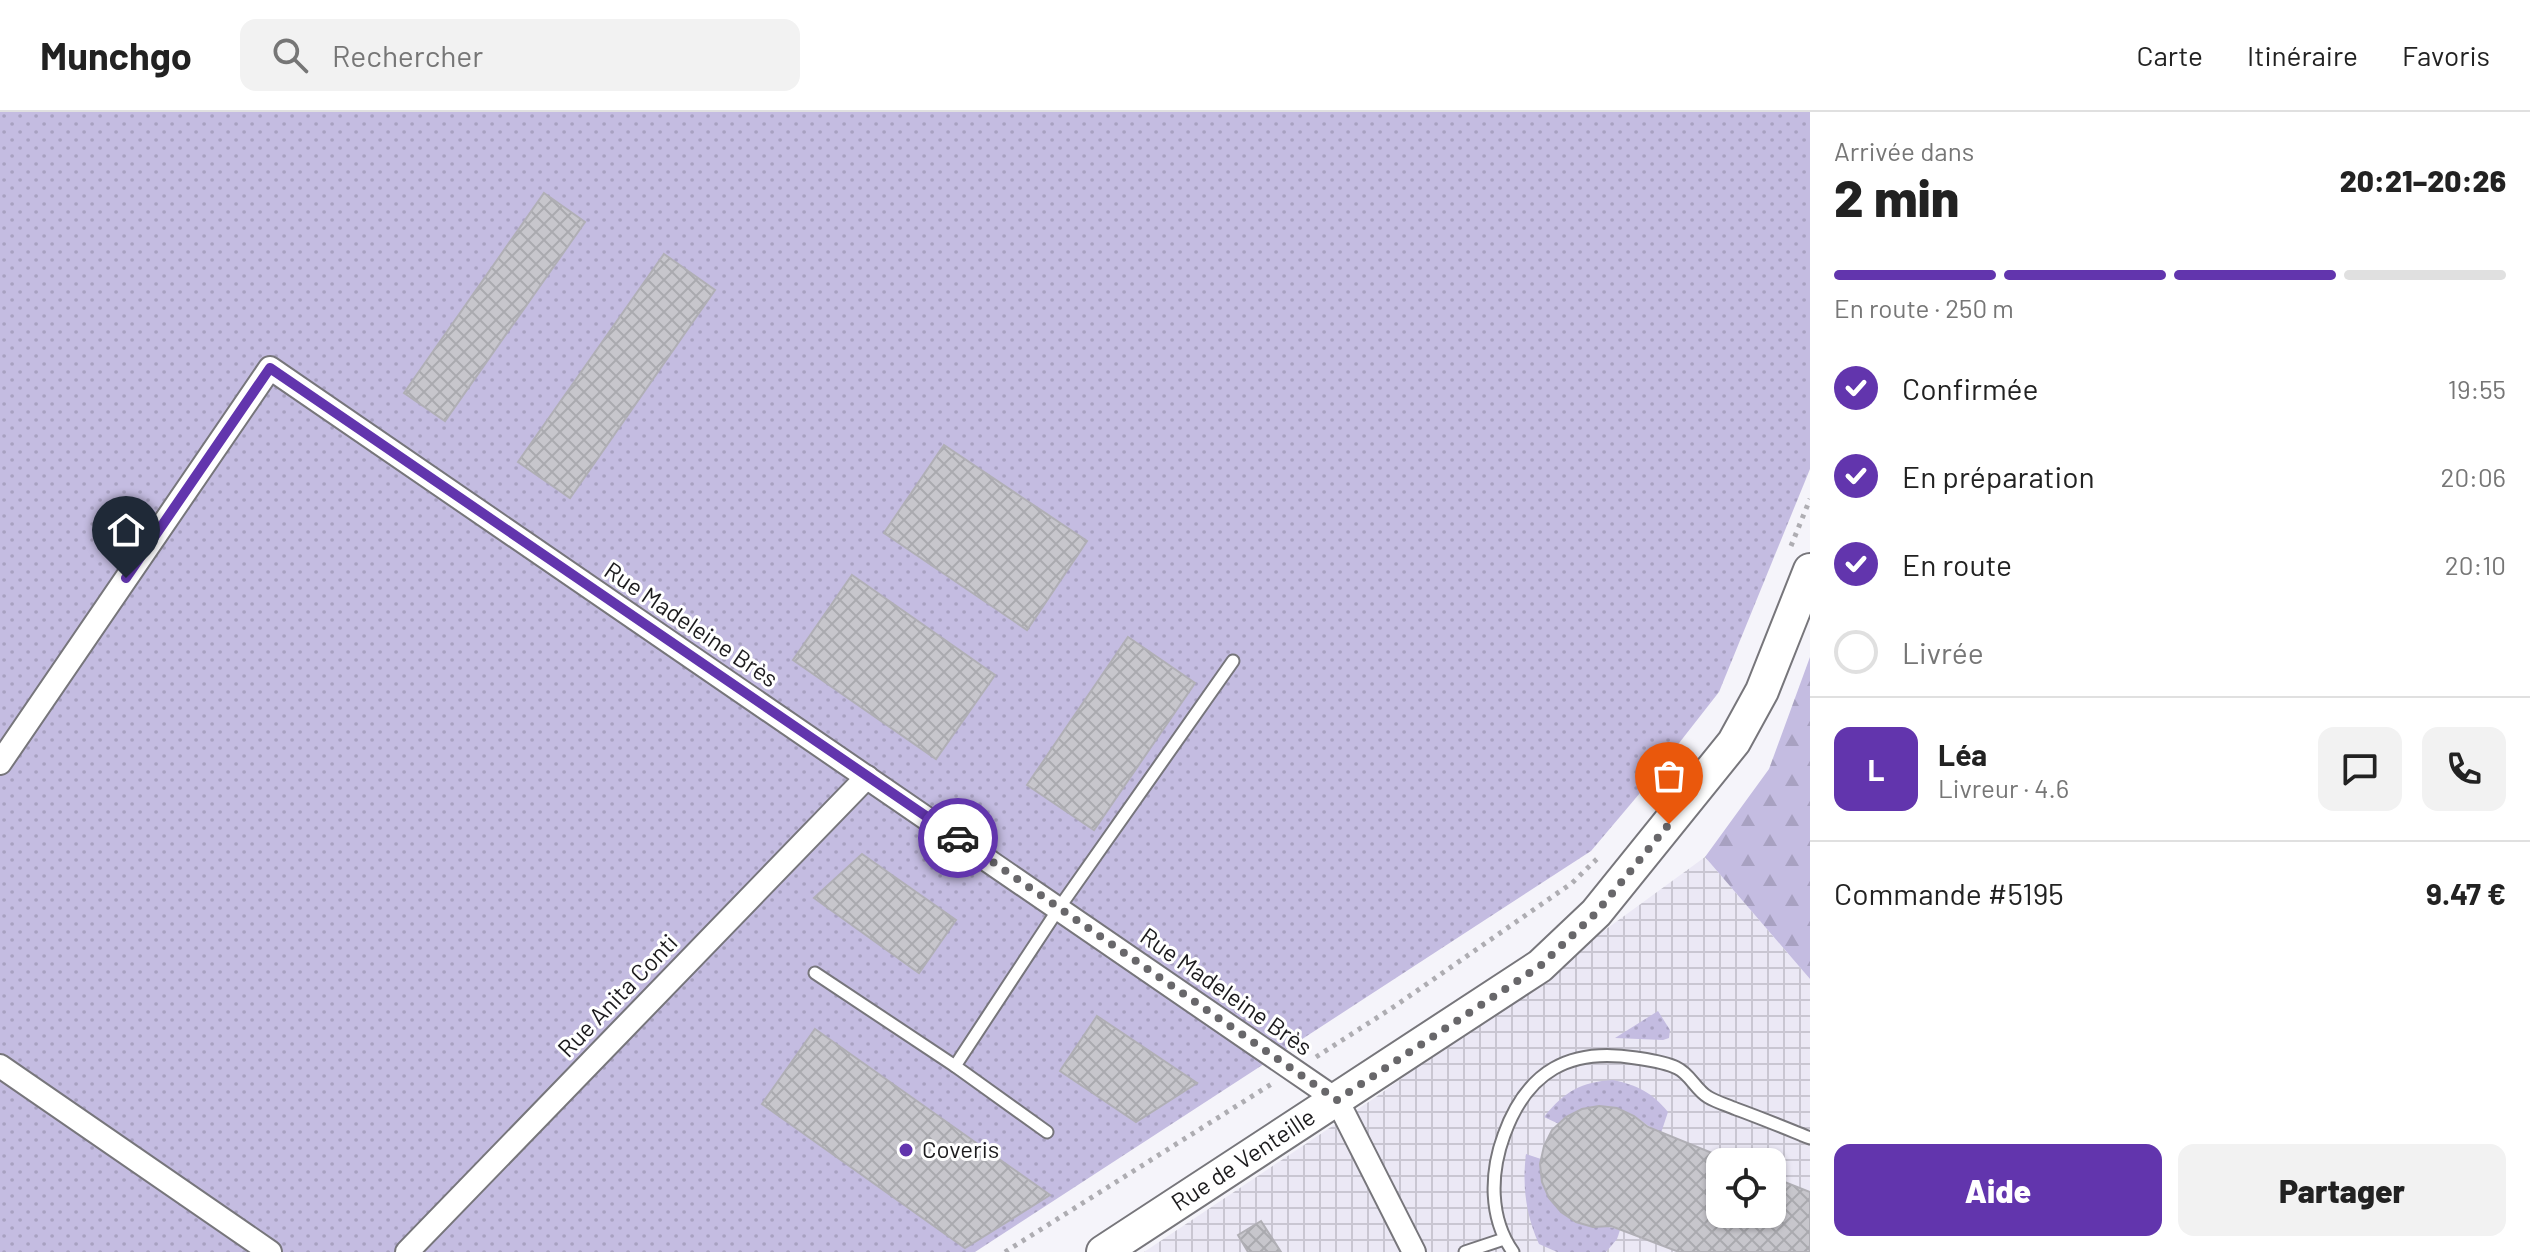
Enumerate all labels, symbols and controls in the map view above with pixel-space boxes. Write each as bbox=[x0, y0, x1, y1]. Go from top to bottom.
search box bbox=[240, 19, 800, 91]
text: Munchgo bbox=[40, 32, 192, 78]
icon: search bbox=[268, 33, 312, 77]
text: Rechercher bbox=[332, 37, 483, 73]
text: Carte bbox=[2137, 38, 2203, 72]
text: Itinéraire bbox=[2247, 38, 2358, 72]
text: Favoris bbox=[2402, 38, 2490, 72]
text: Arrivée dans bbox=[1834, 135, 1974, 166]
text: 20:21–20:26 bbox=[2340, 162, 2506, 198]
text: 2 min bbox=[1834, 165, 1959, 227]
text: En route · 250 m bbox=[1834, 292, 2014, 323]
icon: check bbox=[1834, 366, 1878, 410]
text: Confirmée bbox=[1902, 370, 2039, 406]
text: 19:55 bbox=[2448, 373, 2506, 404]
icon: check bbox=[1834, 454, 1878, 498]
text: En préparation bbox=[1902, 458, 2095, 494]
text: 20:06 bbox=[2440, 461, 2506, 492]
pin bbox=[92, 496, 160, 578]
icon: home bbox=[104, 508, 148, 552]
icon: check bbox=[1834, 542, 1878, 586]
text: En route bbox=[1902, 546, 2012, 582]
text: 20:10 bbox=[2445, 549, 2506, 580]
street label: Rue Madeleine Brès bbox=[600, 555, 784, 693]
text: Livrée bbox=[1902, 634, 1984, 670]
button: chat bbox=[2318, 727, 2402, 811]
button: phone bbox=[2422, 727, 2506, 811]
text: Léa bbox=[1938, 736, 1987, 772]
pin bbox=[1635, 742, 1703, 824]
text: L bbox=[1867, 751, 1885, 787]
icon: bag bbox=[1647, 754, 1691, 798]
text: Livreur · 4.6 bbox=[1938, 772, 2069, 803]
courier bbox=[918, 798, 998, 878]
icon: car bbox=[936, 816, 980, 860]
text: Commande #5195 bbox=[1834, 875, 2064, 911]
text: 9.47 € bbox=[2426, 875, 2506, 911]
street label: Rue Madeleine Brès bbox=[1135, 921, 1318, 1061]
street label: Rue Anita Conti bbox=[551, 927, 683, 1063]
street label: Rue de Venteille bbox=[1165, 1101, 1320, 1216]
place label: Coveris bbox=[922, 1134, 999, 1163]
marker: Coveris bbox=[897, 1141, 915, 1159]
button: Aide bbox=[1834, 1144, 2162, 1236]
button: Partager bbox=[2178, 1144, 2506, 1236]
map controls bbox=[1706, 1148, 1786, 1228]
button: locate bbox=[1706, 1148, 1786, 1228]

